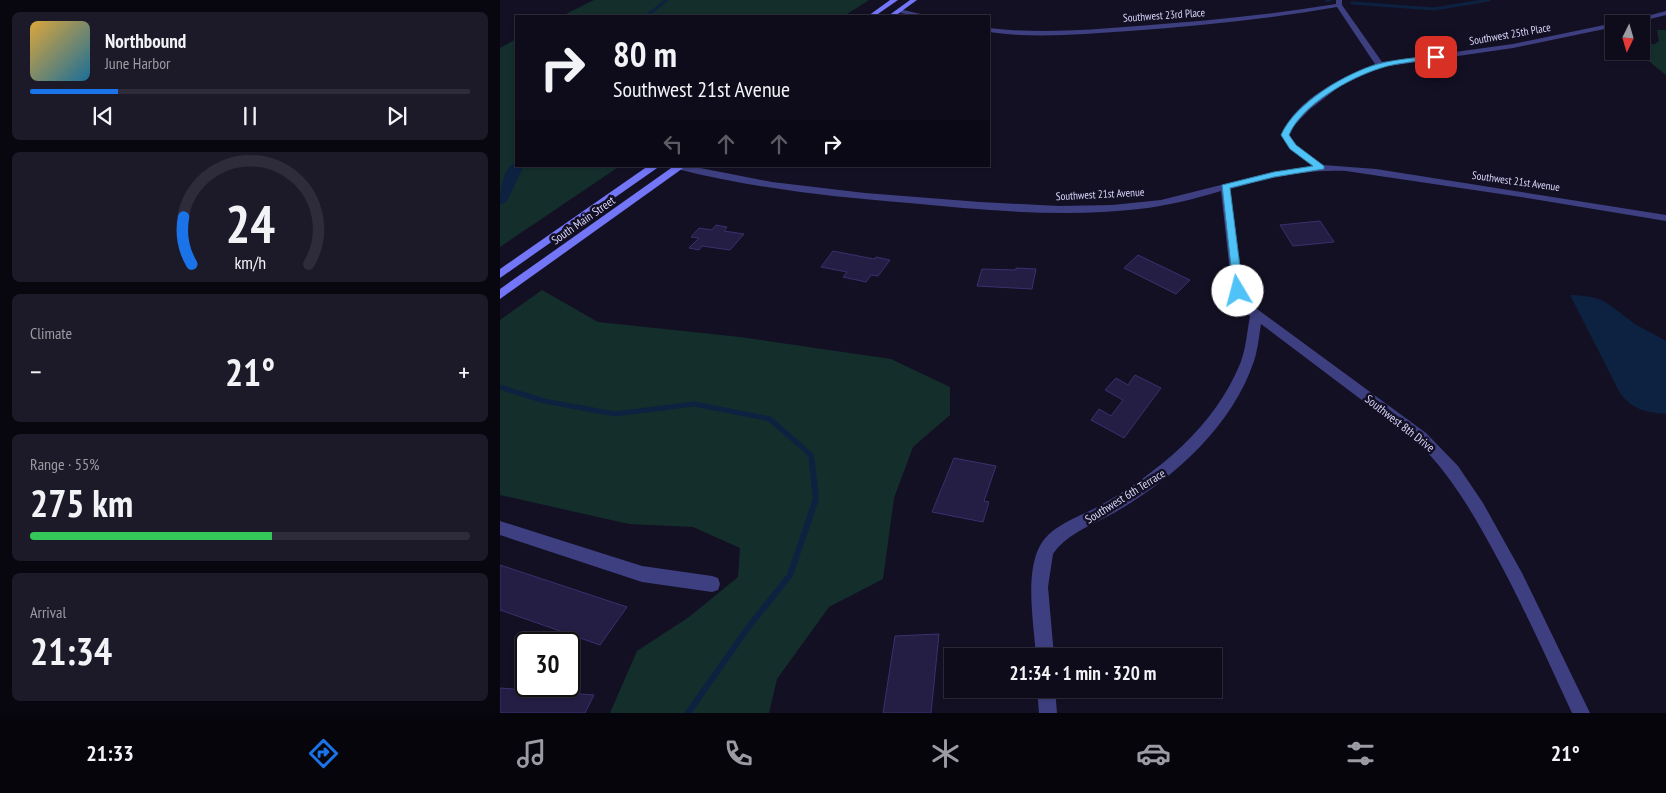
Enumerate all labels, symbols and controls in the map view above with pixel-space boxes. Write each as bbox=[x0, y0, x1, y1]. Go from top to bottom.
street label: Southwest 23rd Place bbox=[1122, 5, 1206, 25]
north arrow bbox=[1605, 15, 1650, 60]
map controls bbox=[1605, 15, 1650, 60]
street label: Southwest 25th Place bbox=[1468, 20, 1552, 48]
text: Northbound bbox=[105, 29, 186, 53]
text: 80 m bbox=[613, 31, 677, 77]
icon: right bbox=[530, 35, 595, 100]
pin bbox=[1415, 36, 1457, 78]
icon: arrive bbox=[1422, 43, 1450, 71]
text: June Harbor bbox=[105, 53, 170, 73]
text: Southwest 21st Avenue bbox=[613, 75, 790, 103]
icon: previous bbox=[89, 102, 117, 130]
icon: pause bbox=[236, 102, 264, 130]
icon: next bbox=[383, 102, 411, 130]
icon: left bbox=[659, 130, 687, 158]
icon: ahead bbox=[712, 130, 740, 158]
icon: ahead bbox=[765, 130, 793, 158]
icon: right bbox=[818, 130, 846, 158]
street label: Southwest 21st Avenue bbox=[1471, 168, 1561, 194]
street label: Southwest 21st Avenue bbox=[1055, 185, 1145, 203]
text: 24 bbox=[225, 190, 275, 257]
street label: South Main Street bbox=[548, 192, 618, 247]
text: km/h bbox=[234, 251, 266, 274]
position arrow bbox=[1211, 264, 1263, 316]
text: Climate bbox=[30, 323, 72, 343]
text: 21° bbox=[225, 347, 275, 396]
text: − bbox=[30, 353, 42, 390]
text: + bbox=[458, 353, 470, 390]
street label: Southwest 8th Drive bbox=[1362, 391, 1438, 455]
text: Range · 55% bbox=[30, 454, 99, 474]
street label: Southwest 6th Terrace bbox=[1082, 465, 1168, 527]
text: 275 km bbox=[30, 478, 133, 527]
text: Arrival bbox=[30, 602, 66, 622]
text: 21:34 bbox=[30, 626, 112, 675]
speed limit sign: 30 bbox=[515, 632, 580, 697]
text: 21:34 · 1 min · 320 m bbox=[1010, 661, 1156, 685]
icon: directions bbox=[306, 736, 341, 771]
icon: music bbox=[514, 736, 549, 771]
icon: phone bbox=[721, 736, 756, 771]
icon: climate bbox=[928, 736, 963, 771]
icon: car bbox=[1136, 736, 1171, 771]
icon: filters bbox=[1343, 736, 1378, 771]
text: 21:33 bbox=[86, 739, 134, 767]
text: 21° bbox=[1551, 739, 1580, 767]

